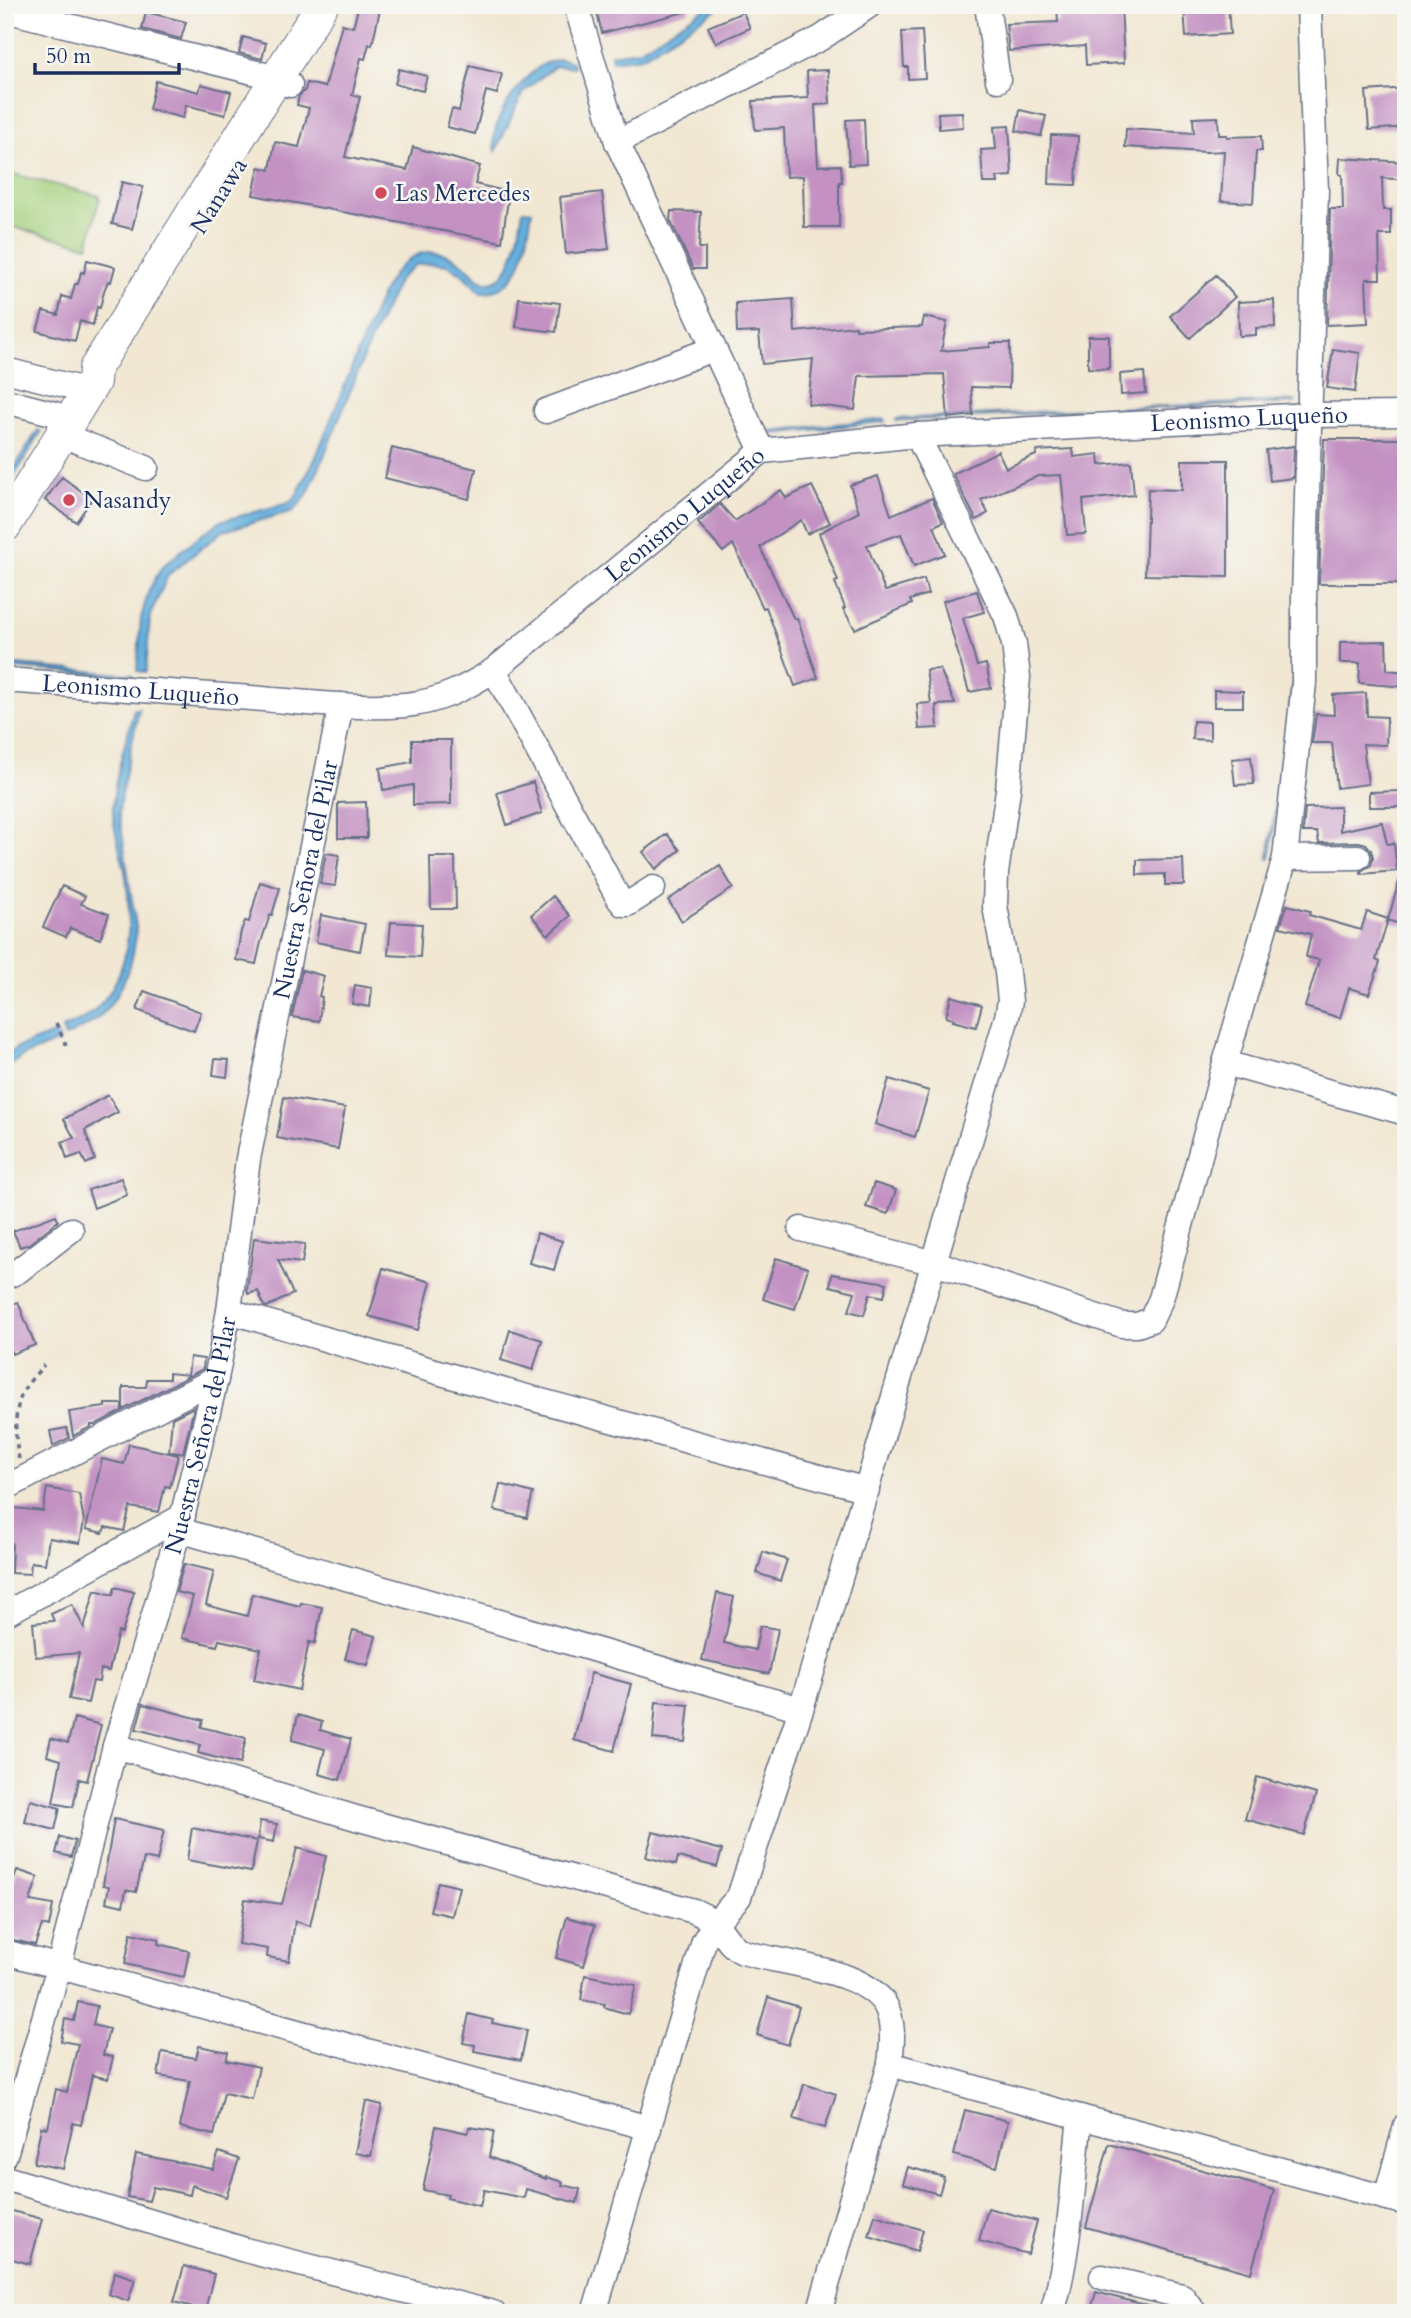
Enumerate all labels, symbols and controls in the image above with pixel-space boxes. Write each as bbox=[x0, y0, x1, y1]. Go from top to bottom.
scale bar bbox=[35, 32, 178, 76]
text: 50 m bbox=[46, 42, 91, 71]
street label: Nanawa bbox=[183, 151, 256, 241]
place label: Las Mercedes bbox=[395, 177, 530, 210]
marker: Las Mercedes bbox=[373, 185, 389, 201]
street label: Leonismo Luqueño bbox=[1149, 398, 1348, 440]
street label: Leonismo Luqueño bbox=[598, 439, 772, 589]
place label: Nasandy bbox=[83, 484, 172, 517]
marker: Nasandy bbox=[61, 492, 77, 508]
street label: Leonismo Luqueño bbox=[41, 666, 241, 714]
street label: Nuestra Señora del Pilar bbox=[265, 757, 346, 1002]
street label: Nuestra Señora del Pilar bbox=[156, 1313, 244, 1558]

